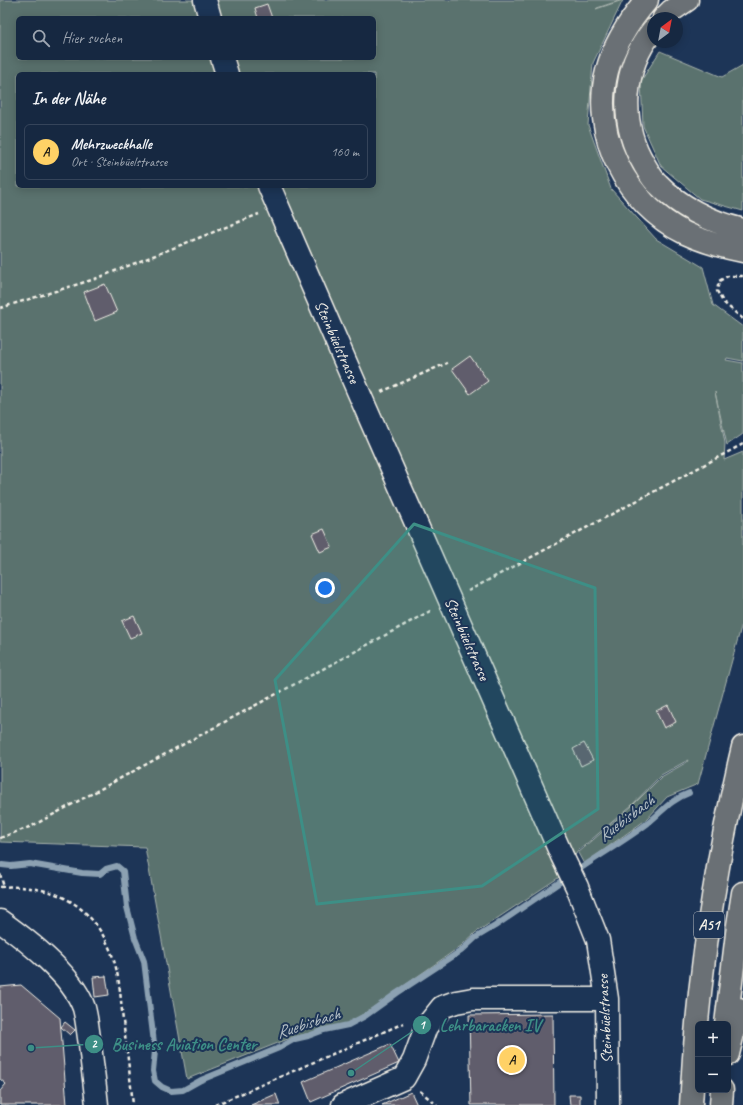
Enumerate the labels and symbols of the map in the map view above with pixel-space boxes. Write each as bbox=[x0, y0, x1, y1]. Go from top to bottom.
north arrow bbox=[647, 12, 683, 48]
street label: Steinbüelstrasse bbox=[310, 297, 365, 388]
your location bbox=[315, 578, 335, 598]
street label: Steinbüelstrasse bbox=[440, 594, 495, 685]
water label: Ruebisbach bbox=[594, 789, 659, 846]
road number: A51 bbox=[694, 912, 724, 938]
street label: Steinbüelstrasse bbox=[593, 972, 617, 1064]
water label: Ruebisbach bbox=[274, 1003, 344, 1043]
callout: Lehrbaracken IV bbox=[412, 1011, 549, 1040]
text: Lehrbaracken IV bbox=[440, 1015, 544, 1036]
text: 1 bbox=[419, 1017, 426, 1033]
callout: Business Aviation Center bbox=[84, 1029, 265, 1058]
text: Business Aviation Center bbox=[112, 1034, 258, 1055]
text: 2 bbox=[91, 1036, 98, 1052]
pin: A bbox=[499, 1045, 525, 1075]

